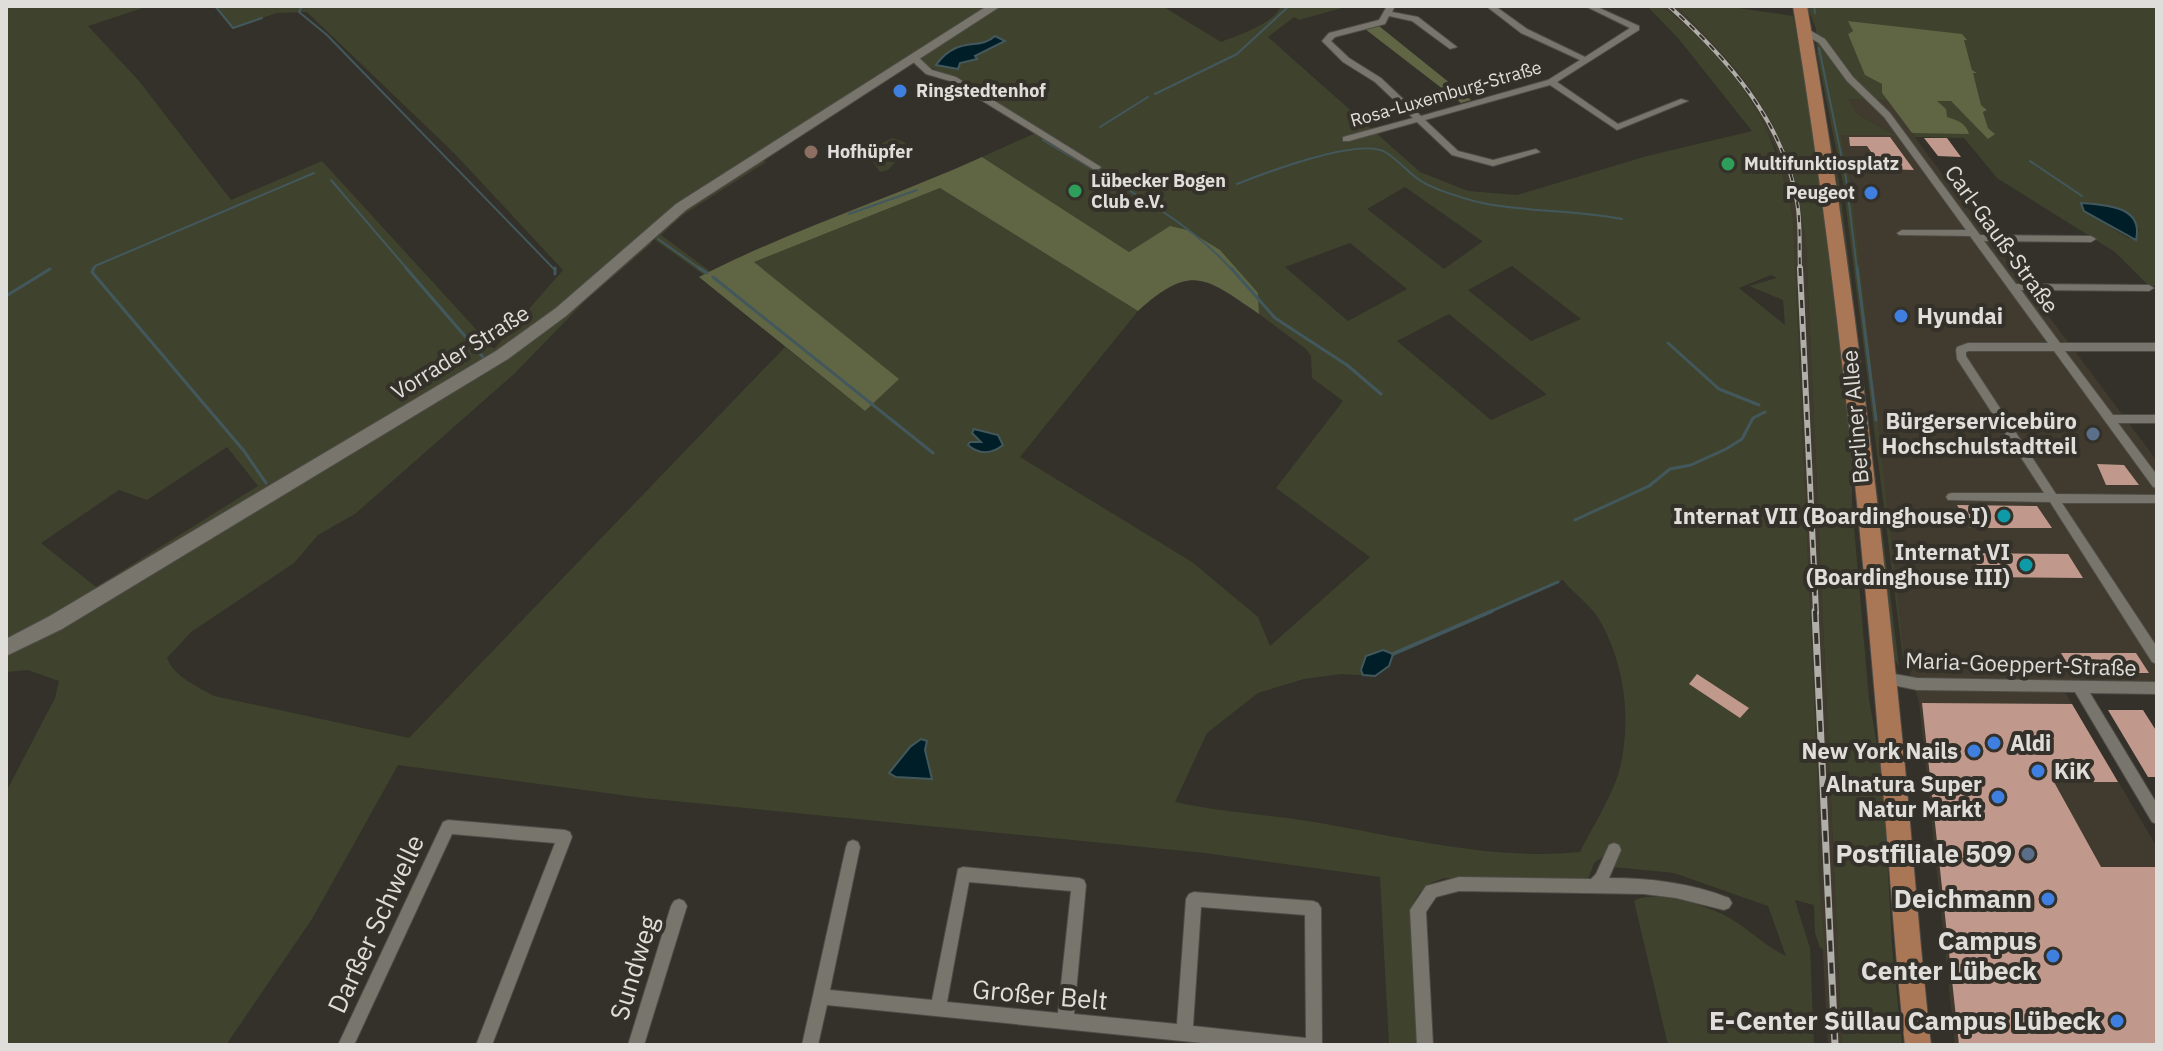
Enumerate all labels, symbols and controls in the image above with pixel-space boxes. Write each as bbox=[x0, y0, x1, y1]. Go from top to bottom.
street label: Rosa-Luxemburg-Straße bbox=[1348, 55, 1544, 132]
place label: Ringstedtenhof bbox=[916, 79, 1046, 102]
marker: Ringstedtenhof bbox=[891, 82, 909, 100]
place label: Hofhüpfer bbox=[827, 140, 913, 163]
marker: Hofhüpfer bbox=[802, 143, 820, 161]
place label: Multifunktiosplatz bbox=[1744, 152, 1899, 175]
marker: Multifunktiosplatz bbox=[1719, 155, 1737, 173]
street label: Carl-Gauß-Straße bbox=[1939, 159, 2066, 319]
place label: Lübecker Bogen Club e.V. bbox=[1091, 169, 1226, 213]
place label: Peugeot bbox=[1786, 181, 1855, 204]
marker: Lübecker Bogen Club e.V. bbox=[1066, 182, 1084, 200]
marker: Peugeot bbox=[1862, 184, 1880, 202]
street label: Vorrader Straße bbox=[385, 298, 534, 406]
place label: Hyundai bbox=[1917, 301, 2003, 330]
marker: Hyundai bbox=[1892, 307, 1910, 325]
street label: Berliner Allee bbox=[1834, 349, 1875, 485]
place label: Bürgerservicebüro Hochschulstadtteil bbox=[1882, 406, 2077, 460]
marker: Bürgerservicebüro Hochschulstadtteil bbox=[2084, 425, 2102, 443]
place label: Internat VII (Boardinghouse I) bbox=[1673, 501, 1988, 530]
marker: Internat VII (Boardinghouse I) bbox=[1995, 507, 2013, 525]
place label: Internat VI (Boardinghouse III) bbox=[1806, 537, 2010, 591]
marker: Internat VI (Boardinghouse III) bbox=[2017, 556, 2035, 574]
street label: Maria-Goeppert-Straße bbox=[1905, 645, 2137, 682]
place label: Aldi bbox=[2010, 728, 2051, 757]
marker: Aldi bbox=[1985, 734, 2003, 752]
place label: New York Nails bbox=[1801, 736, 1958, 765]
marker: New York Nails bbox=[1965, 742, 1983, 760]
place label: KiK bbox=[2054, 756, 2092, 785]
marker: KiK bbox=[2029, 762, 2047, 780]
place label: Alnatura Super Natur Markt bbox=[1825, 769, 1982, 823]
marker: Alnatura Super Natur Markt bbox=[1989, 788, 2007, 806]
street label: Darßer Schwelle bbox=[319, 829, 431, 1018]
place label: Postfiliale 509 bbox=[1836, 836, 2012, 870]
marker: Postfiliale 509 bbox=[2019, 845, 2037, 863]
place label: Deichmann bbox=[1894, 881, 2032, 915]
marker: Deichmann bbox=[2039, 890, 2057, 908]
street label: Sundweg bbox=[601, 911, 665, 1024]
place label: Campus Center Lübeck bbox=[1861, 923, 2037, 987]
marker: Campus Center Lübeck bbox=[2044, 947, 2062, 965]
street label: Großer Belt bbox=[971, 971, 1109, 1017]
place label: E-Center Süllau Campus Lübeck bbox=[1709, 1003, 2101, 1037]
marker: E-Center Süllau Campus Lübeck bbox=[2108, 1012, 2126, 1030]

